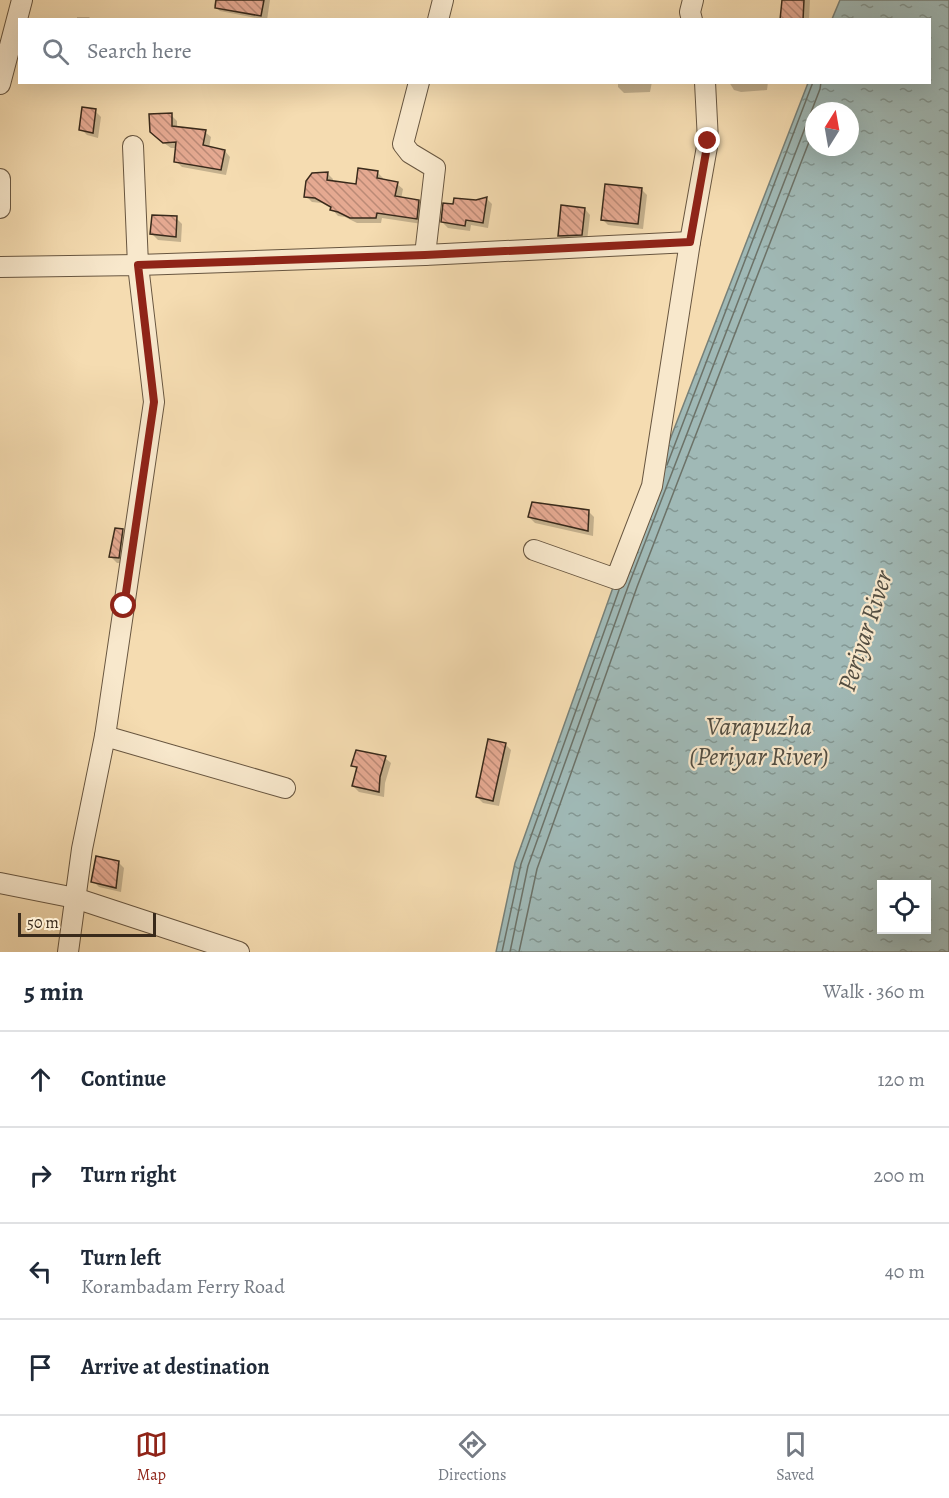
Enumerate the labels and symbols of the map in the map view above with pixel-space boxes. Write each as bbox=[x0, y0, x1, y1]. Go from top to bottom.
north arrow bbox=[805, 102, 859, 156]
route end bbox=[694, 127, 720, 153]
water label: Periyar River bbox=[829, 565, 901, 696]
route start bbox=[110, 592, 136, 618]
water label: Varapuzha (Periyar River) bbox=[689, 709, 829, 774]
scale bar bbox=[18, 910, 156, 938]

